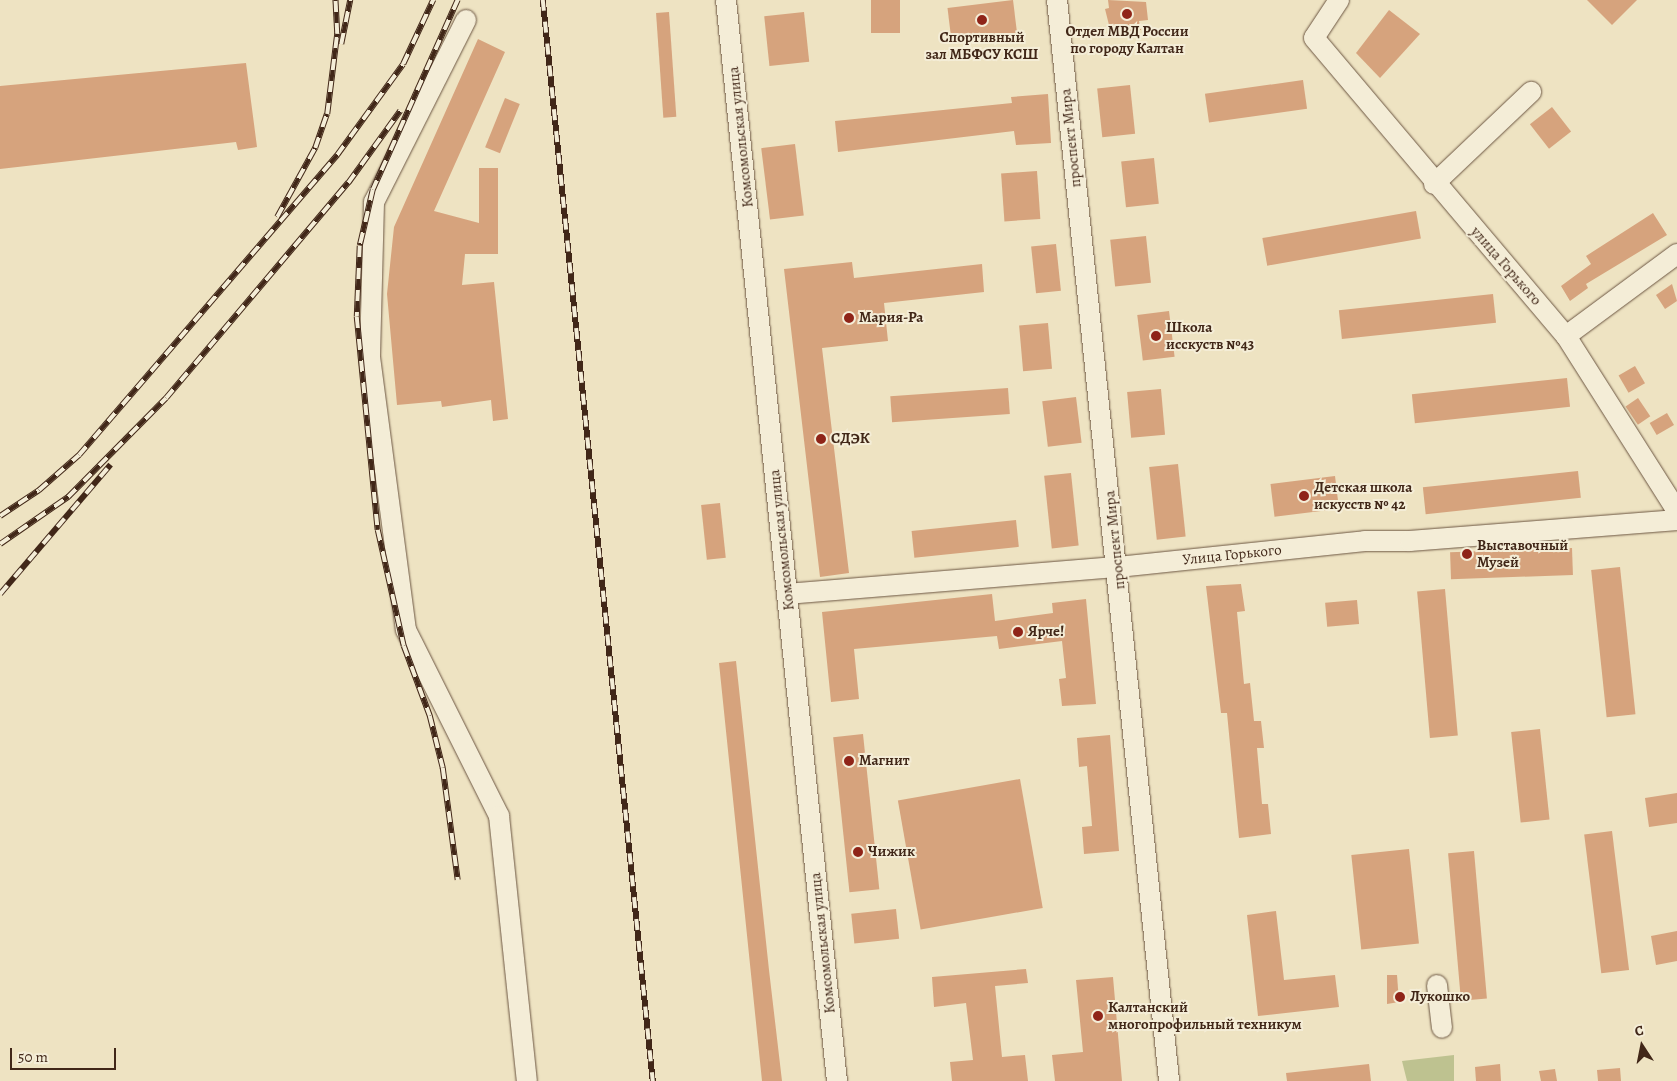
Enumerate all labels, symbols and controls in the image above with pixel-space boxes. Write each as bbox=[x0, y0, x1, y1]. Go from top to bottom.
marker: Отдел МВД России по городу Калтан bbox=[1121, 8, 1133, 20]
marker: Спортивный зал МБФСУ КСШ bbox=[976, 14, 988, 26]
place label: Отдел МВД России по городу Калтан bbox=[1065, 22, 1189, 57]
place label: Спортивный зал МБФСУ КСШ bbox=[925, 28, 1039, 63]
street label: Комсомольская улица bbox=[725, 66, 757, 208]
street label: проспект Мира bbox=[1057, 88, 1085, 188]
street label: улица Горького bbox=[1467, 223, 1545, 309]
place label: Мария-Ра bbox=[859, 309, 923, 327]
marker: Мария-Ра bbox=[843, 312, 855, 324]
place label: Школа исскуств №43 bbox=[1166, 318, 1254, 353]
marker: Школа исскуств №43 bbox=[1150, 330, 1162, 342]
place label: СДЭК bbox=[831, 430, 870, 448]
marker: СДЭК bbox=[815, 433, 827, 445]
street label: Комсомольская улица bbox=[766, 469, 798, 611]
place label: Детская школа искусств № 42 bbox=[1314, 478, 1412, 513]
street label: проспект Мира bbox=[1101, 490, 1129, 590]
marker: Детская школа искусств № 42 bbox=[1298, 490, 1310, 502]
place label: Выставочный Музей bbox=[1477, 536, 1568, 571]
street label: Улица Горького bbox=[1182, 541, 1282, 569]
marker: Выставочный Музей bbox=[1461, 548, 1473, 560]
place label: Ярче! bbox=[1028, 623, 1064, 641]
marker: Ярче! bbox=[1012, 626, 1024, 638]
place label: Магнит bbox=[859, 752, 910, 770]
marker: Магнит bbox=[843, 755, 855, 767]
place label: Чижик bbox=[868, 843, 915, 861]
marker: Чижик bbox=[852, 846, 864, 858]
street label: Комсомольская улица bbox=[807, 872, 839, 1014]
place label: Лукошко bbox=[1410, 988, 1470, 1006]
marker: Лукошко bbox=[1394, 991, 1406, 1003]
place label: Калтанский многопрофильный техникум bbox=[1108, 998, 1302, 1033]
marker: Калтанский многопрофильный техникум bbox=[1092, 1010, 1104, 1022]
north arrow bbox=[1617, 1021, 1667, 1071]
text: С bbox=[1633, 1021, 1645, 1041]
scale bar bbox=[12, 1038, 119, 1070]
text: 50 m bbox=[18, 1047, 48, 1067]

